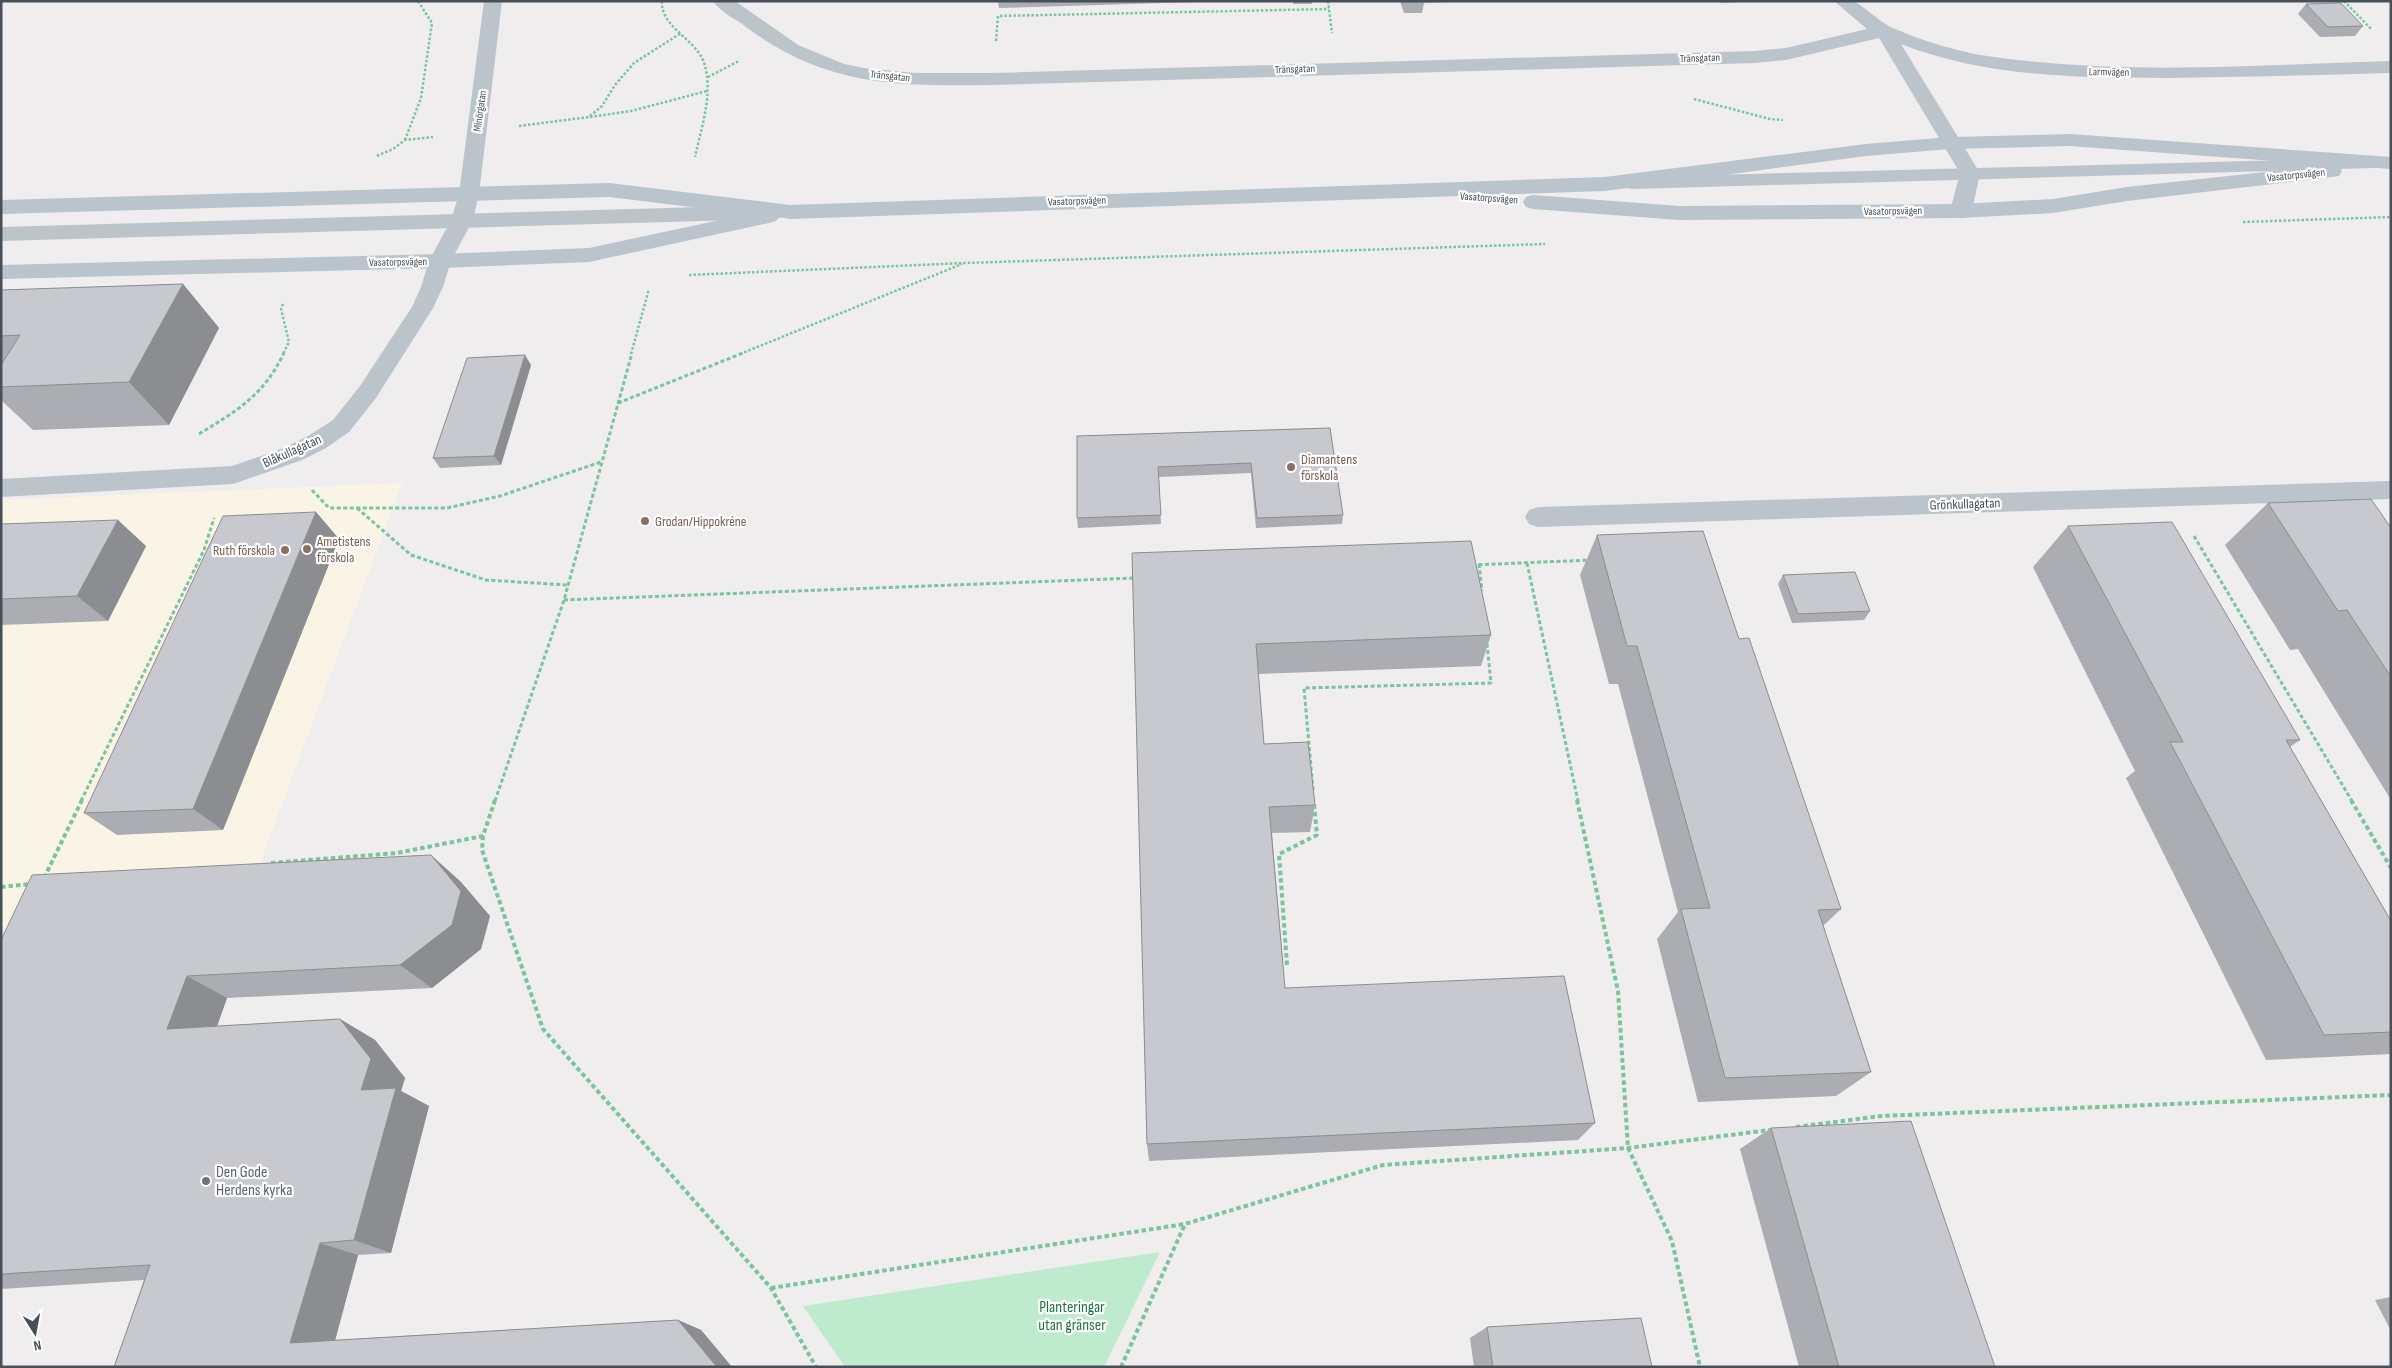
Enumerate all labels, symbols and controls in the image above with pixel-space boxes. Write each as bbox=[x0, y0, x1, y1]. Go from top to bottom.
street label: Tränsgatan bbox=[1680, 51, 1721, 65]
street label: Tränsgatan bbox=[1275, 62, 1316, 76]
street label: Larmvägen bbox=[2089, 65, 2130, 79]
street label: Tränsgatan bbox=[869, 67, 911, 85]
street label: Minörgatan bbox=[471, 89, 489, 132]
street label: Vasatorpsvägen bbox=[2266, 165, 2326, 185]
street label: Vasatorpsvägen bbox=[1459, 189, 1519, 207]
street label: Vasatorpsvägen bbox=[1048, 193, 1107, 209]
street label: Vasatorpsvägen bbox=[1864, 204, 1923, 218]
street label: Vasatorpsvägen bbox=[369, 255, 428, 269]
street label: Blåkullagatan bbox=[260, 431, 324, 471]
place label: Diamantens förskola bbox=[1301, 451, 1357, 484]
marker: Diamantens förskola bbox=[1285, 461, 1297, 473]
street label: Grönkullagatan bbox=[1929, 494, 2001, 514]
place label: Grodan/Hippokréne bbox=[655, 513, 746, 530]
marker: Grodan/Hippokréne bbox=[639, 515, 651, 527]
place label: Ametistens förskola bbox=[316, 533, 371, 566]
place label: Ruth förskola bbox=[213, 542, 275, 559]
marker: Ametistens förskola bbox=[301, 543, 313, 555]
marker: Ruth förskola bbox=[279, 544, 291, 556]
place label: Den Gode Herdens kyrka bbox=[216, 1163, 292, 1200]
marker: Den Gode Herdens kyrka bbox=[200, 1175, 212, 1187]
park label: Planteringar utan gränser bbox=[1038, 1298, 1106, 1335]
north arrow bbox=[10, 1308, 60, 1358]
text: N bbox=[32, 1336, 43, 1354]

